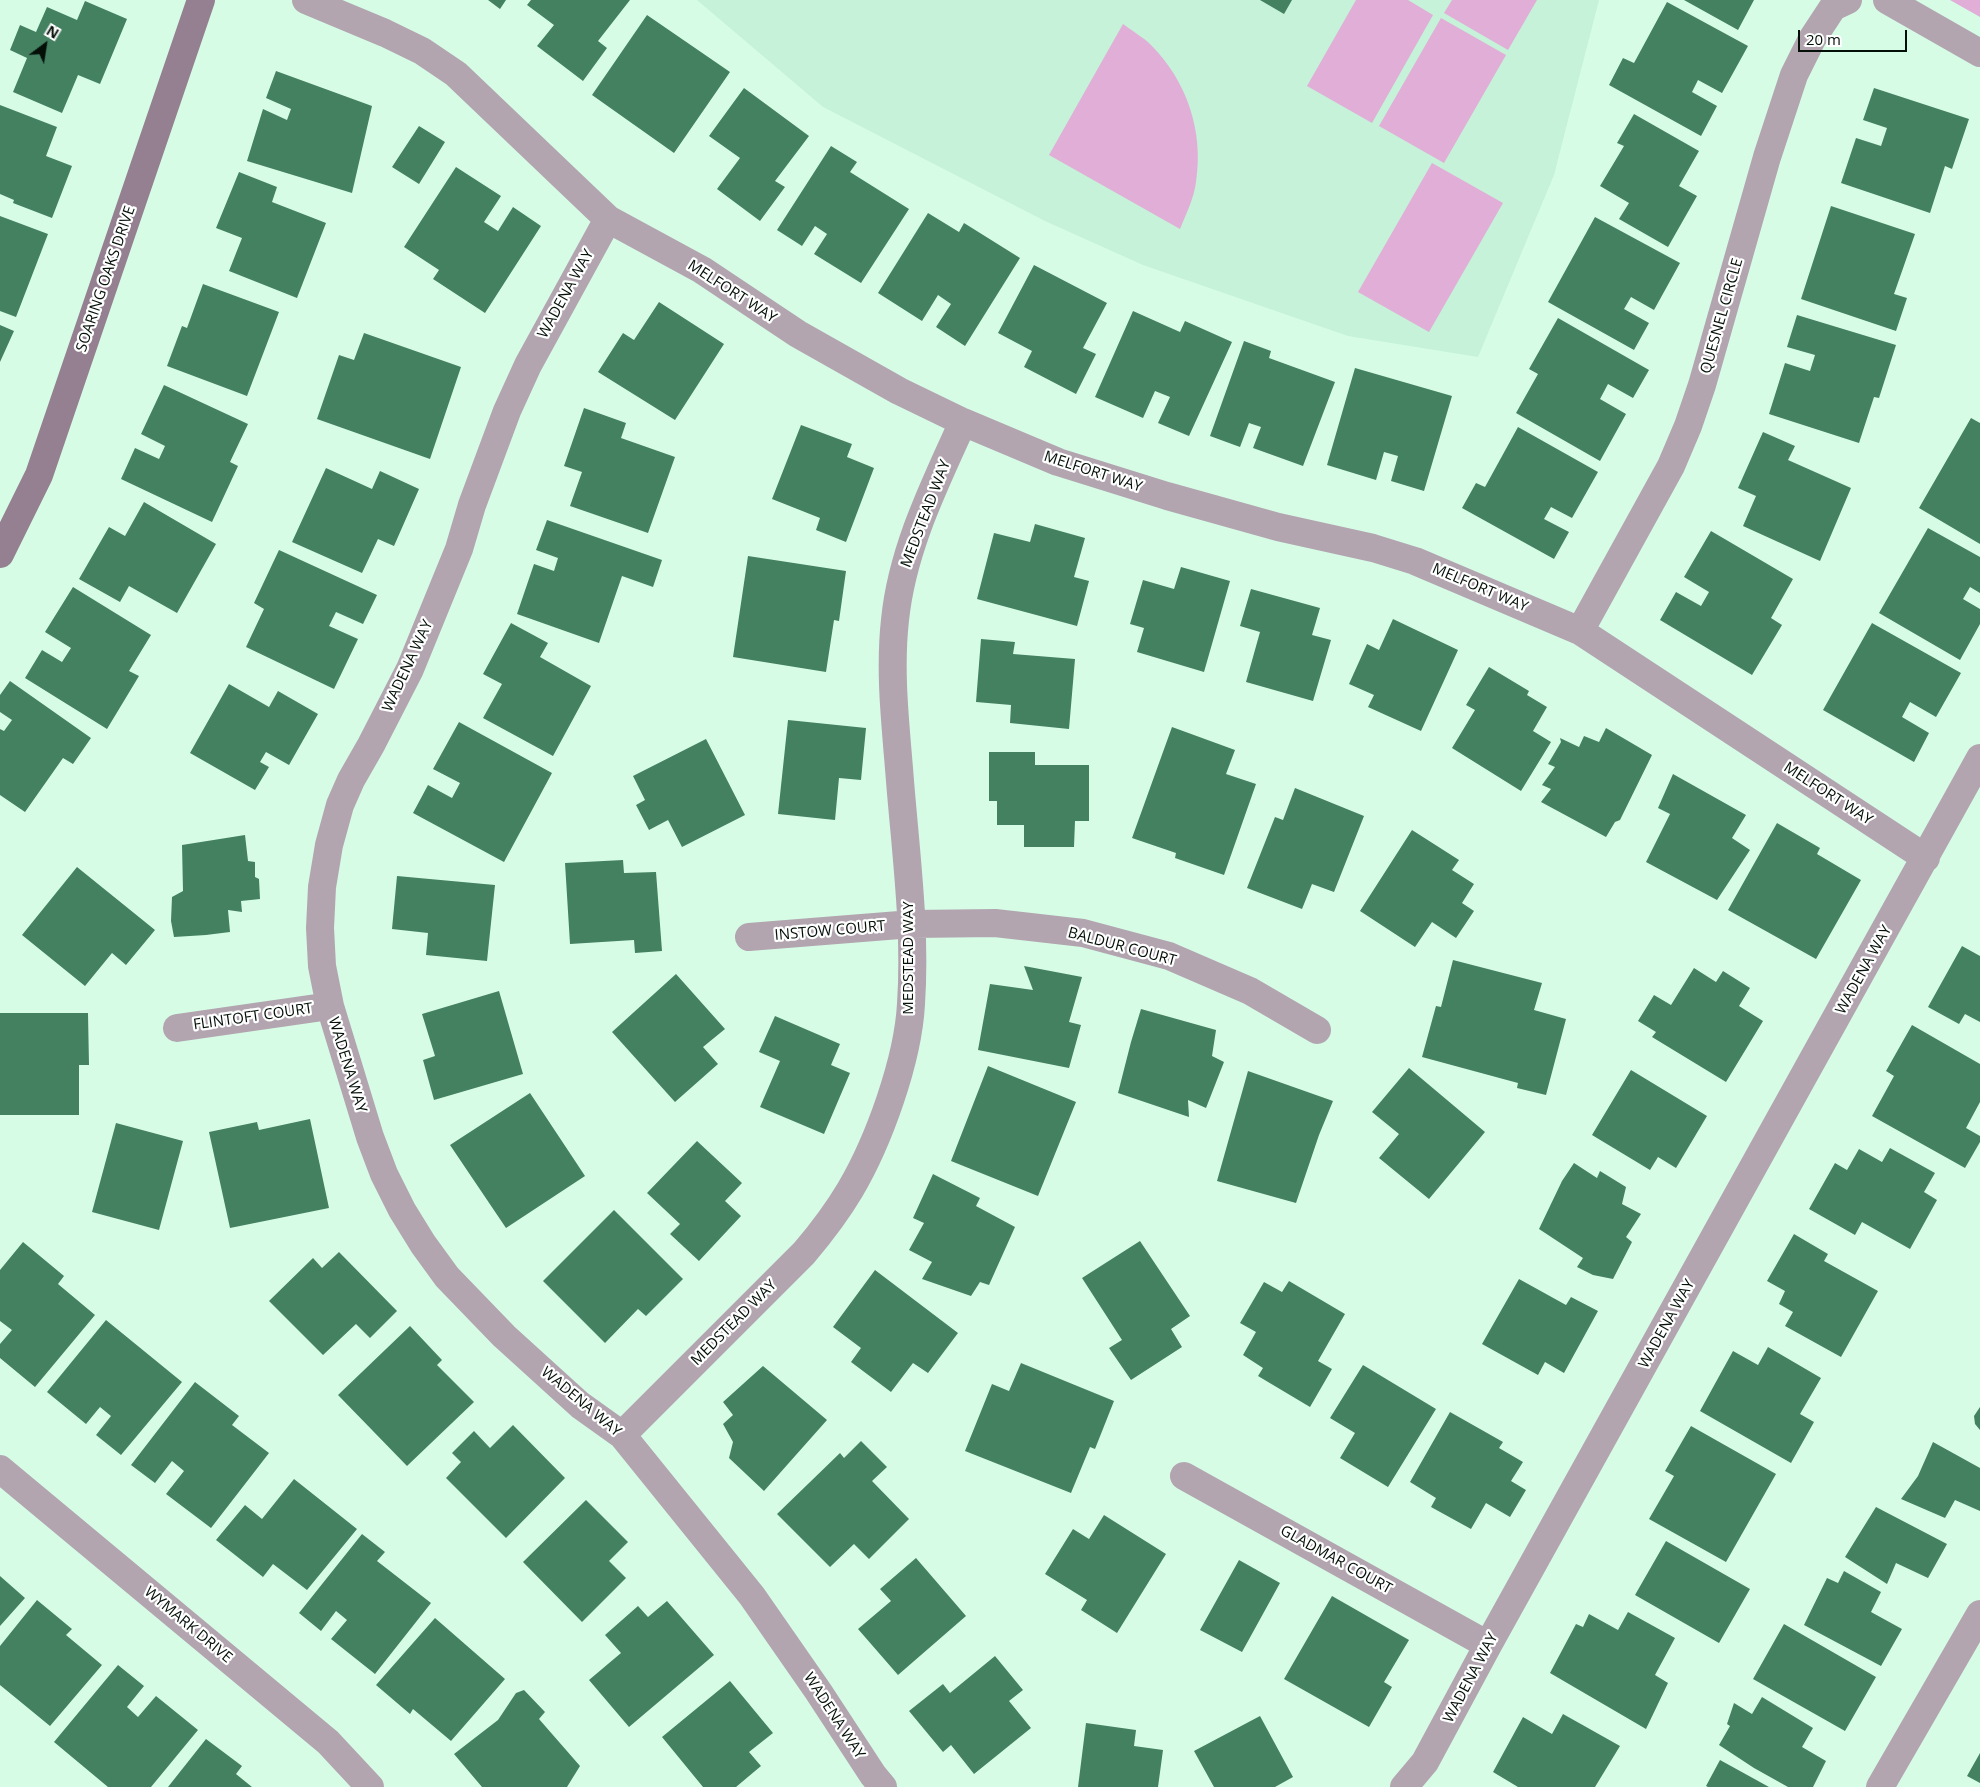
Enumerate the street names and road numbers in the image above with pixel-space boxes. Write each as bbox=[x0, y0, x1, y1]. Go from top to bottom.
street label: SOARING OAKS DRIVE bbox=[73, 204, 139, 354]
street label: WADENA WAY bbox=[534, 246, 598, 342]
street label: QUESNEL CIRCLE bbox=[1697, 256, 1747, 376]
street label: MELFORT WAY bbox=[684, 257, 780, 327]
street label: MELFORT WAY bbox=[1042, 448, 1144, 496]
street label: MEDSTEAD WAY bbox=[897, 458, 955, 570]
street label: MELFORT WAY bbox=[1429, 560, 1531, 616]
street label: WADENA WAY bbox=[379, 617, 437, 715]
street label: MELFORT WAY bbox=[1780, 759, 1876, 829]
street label: MEDSTEAD WAY bbox=[900, 901, 918, 1015]
street label: INSTOW COURT bbox=[774, 917, 886, 945]
street label: WADENA WAY bbox=[1832, 922, 1896, 1018]
street label: BALDUR COURT bbox=[1066, 924, 1178, 970]
street label: FLINTOFT COURT bbox=[192, 1000, 314, 1034]
street label: WADENA WAY bbox=[324, 1015, 370, 1115]
street label: WADENA WAY bbox=[1635, 1276, 1699, 1372]
street label: MEDSTEAD WAY bbox=[688, 1277, 780, 1369]
street label: WADENA WAY bbox=[537, 1363, 625, 1441]
street label: GLADMAR COURT bbox=[1277, 1522, 1395, 1598]
street label: WYMARK DRIVE bbox=[140, 1583, 236, 1667]
street label: WADENA WAY bbox=[1440, 1630, 1502, 1726]
street label: WADENA WAY bbox=[800, 1670, 868, 1762]

